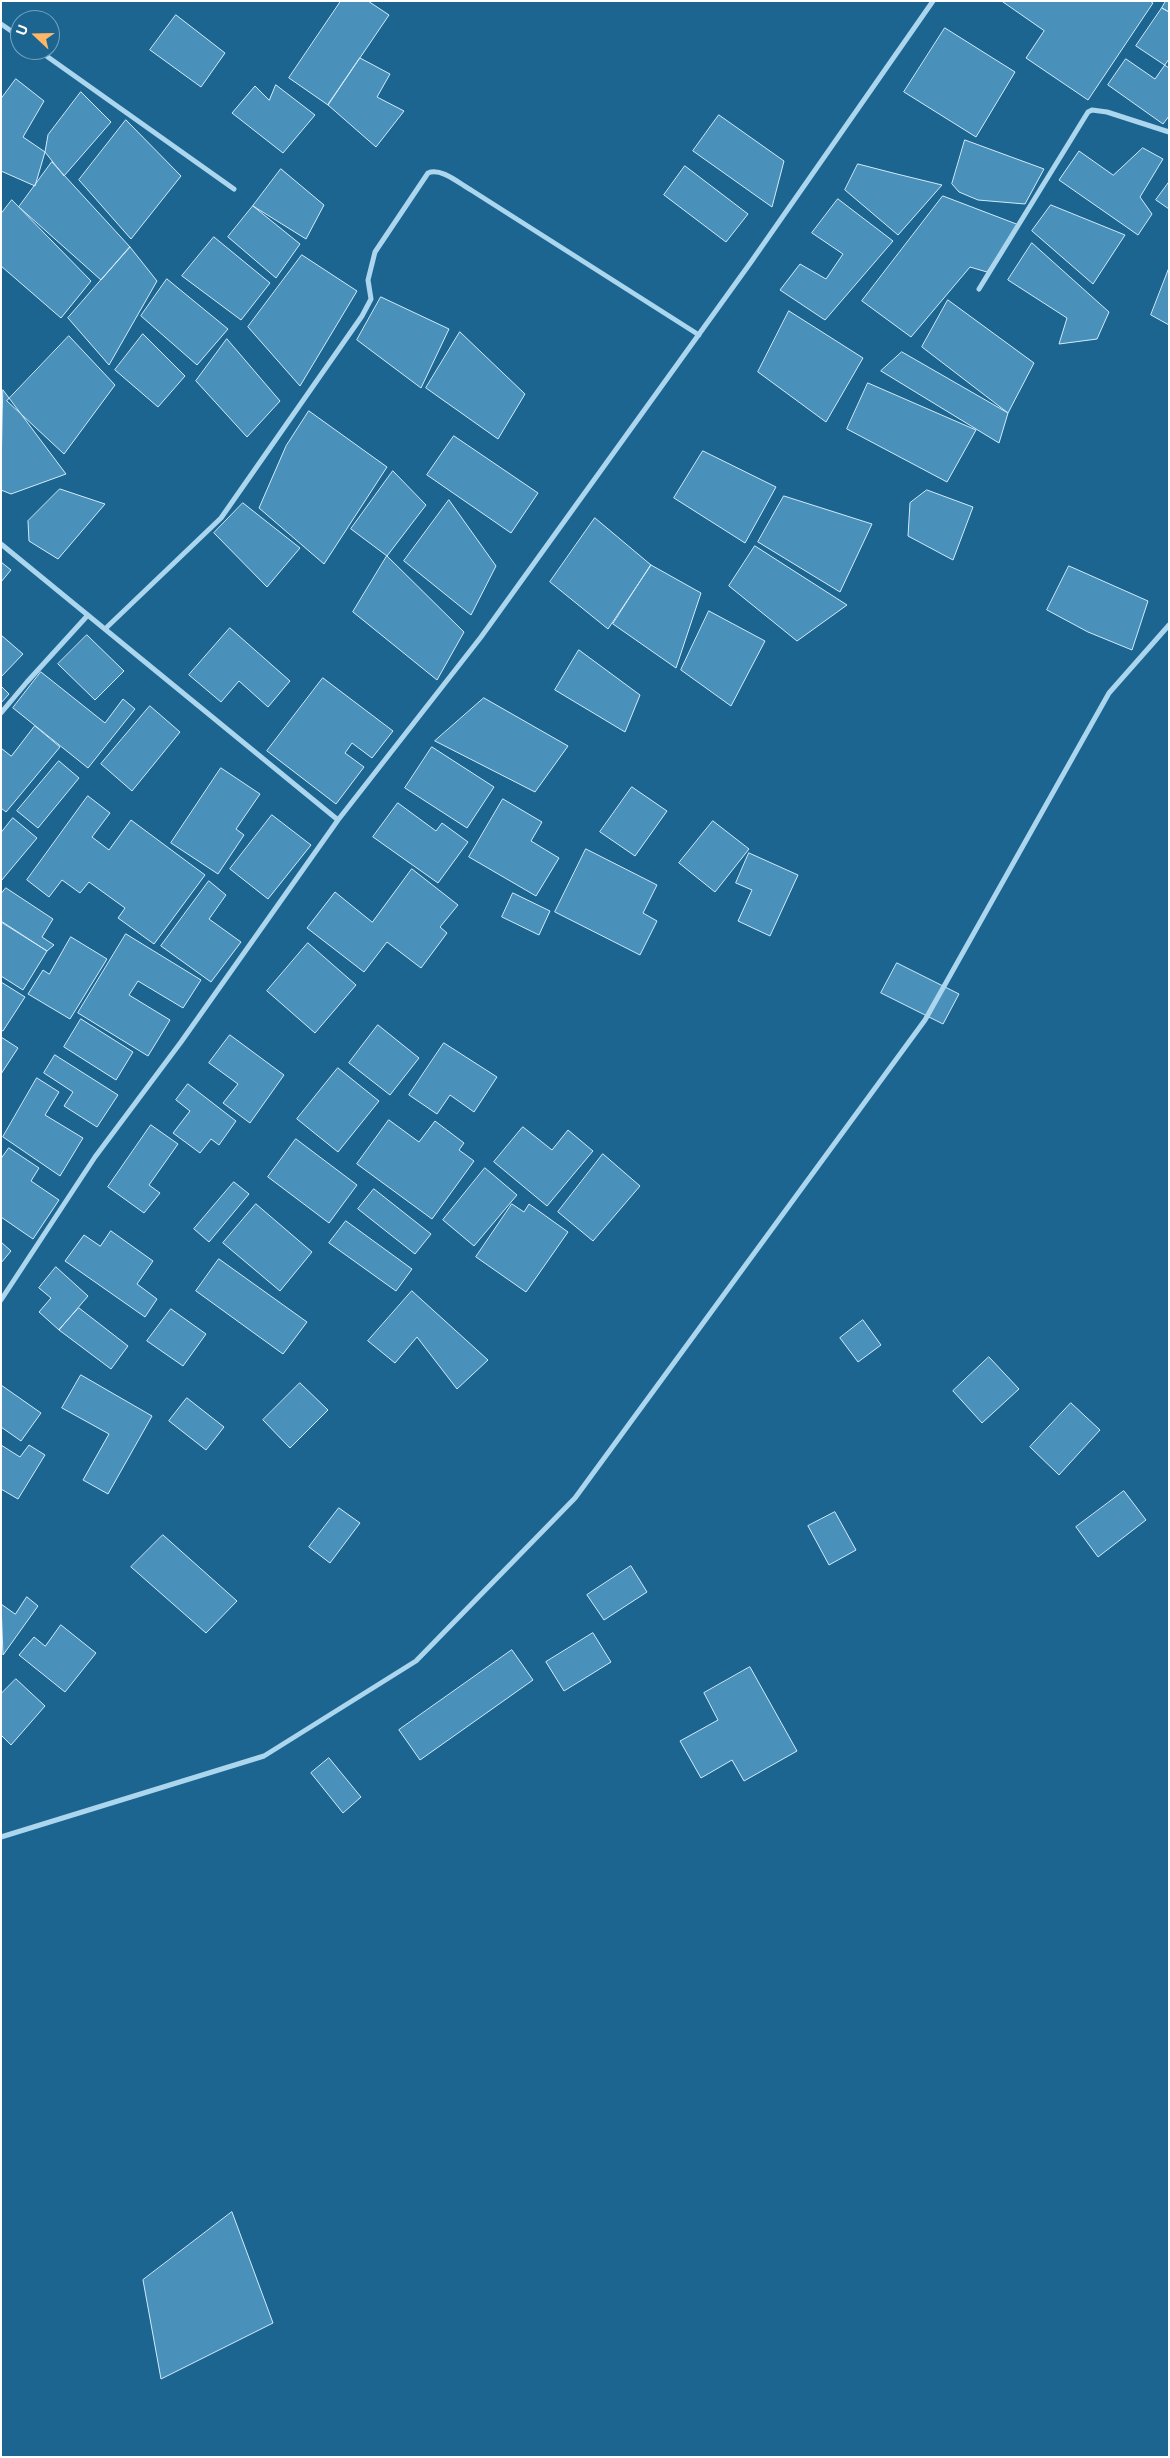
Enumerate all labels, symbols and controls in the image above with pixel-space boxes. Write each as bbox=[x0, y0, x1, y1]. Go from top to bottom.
north arrow bbox=[10, 10, 60, 60]
text: U bbox=[11, 21, 32, 38]

